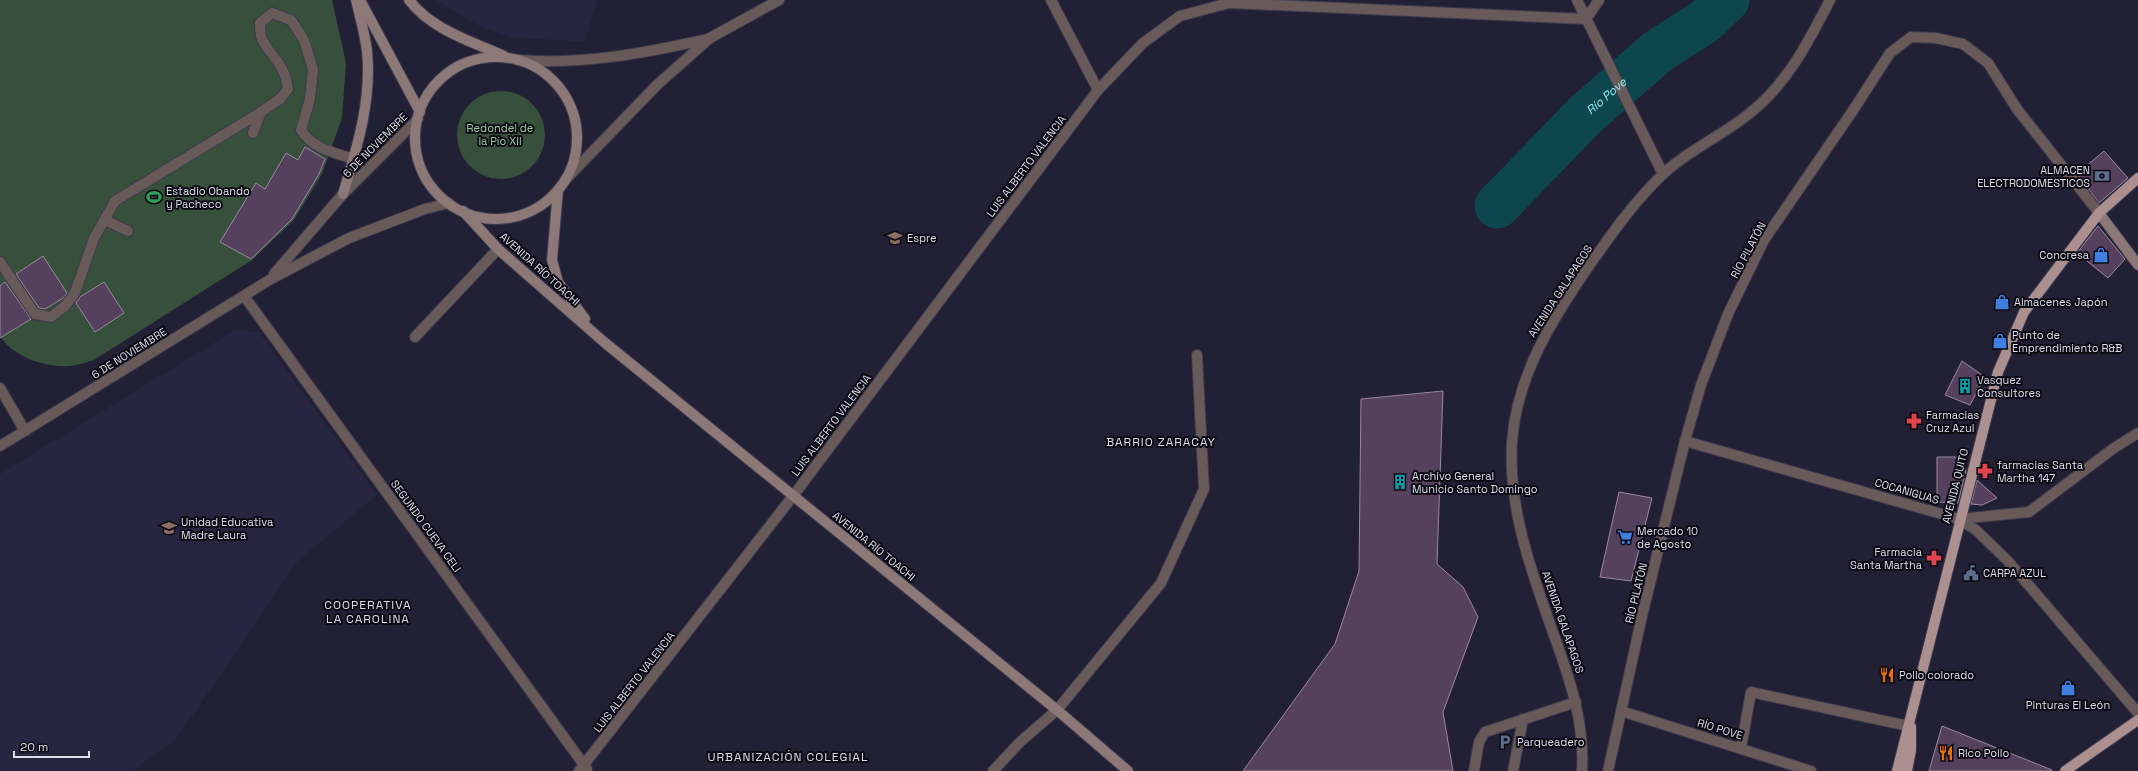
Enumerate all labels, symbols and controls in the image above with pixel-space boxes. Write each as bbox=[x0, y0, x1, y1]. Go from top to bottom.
water label: Río Pove bbox=[1583, 74, 1631, 118]
street label: 6 DE NOVIEMBRE bbox=[340, 110, 410, 180]
street label: LUIS ALBERTO VALENCIA bbox=[983, 112, 1069, 220]
park label: Redondel de la Pío XII bbox=[467, 121, 533, 148]
place label: ALMACEN ELECTRODOMESTICOS bbox=[1977, 163, 2090, 190]
bank icon: ALMACEN ELECTRODOMESTICOS bbox=[2093, 167, 2111, 185]
place label: Estadio Obando y Pacheco bbox=[166, 184, 250, 211]
sports icon: Estadio Obando y Pacheco bbox=[145, 188, 163, 206]
street label: RÍO PILATÓN bbox=[1726, 219, 1769, 281]
street label: AVENIDA RÍO TOACHI bbox=[497, 229, 583, 309]
school or university icon: Espre bbox=[886, 229, 904, 247]
place label: Espre bbox=[907, 231, 937, 245]
street label: AVENIDA GALAPAGOS bbox=[1525, 242, 1595, 340]
shop icon: Concresa bbox=[2092, 246, 2110, 264]
place label: Concresa bbox=[2039, 248, 2090, 262]
shop icon: Almacenes Japón bbox=[1993, 293, 2011, 311]
place label: Almacenes Japón bbox=[2014, 295, 2107, 309]
street label: 6 DE NOVIEMBRE bbox=[89, 324, 169, 382]
place label: Punto de Emprendimiento R&B bbox=[2012, 328, 2122, 355]
shop icon: Punto de Emprendimiento R&B bbox=[1991, 332, 2009, 350]
street label: LUIS ALBERTO VALENCIA bbox=[788, 371, 874, 479]
place label: Vasquez Consultores bbox=[1977, 373, 2041, 400]
building icon: Vasquez Consultores bbox=[1956, 377, 1974, 395]
place label: Farmacias Cruz Azul bbox=[1926, 408, 1980, 435]
pharmacy icon: Farmacias Cruz Azul bbox=[1905, 412, 1923, 430]
district label: BARRIO ZARACAY bbox=[1106, 434, 1216, 450]
street label: AVENIDA QUITO bbox=[1939, 447, 1971, 525]
place label: farmacias Santa Martha 147 bbox=[1997, 458, 2084, 485]
pharmacy icon: farmacias Santa Martha 147 bbox=[1976, 462, 1994, 480]
place label: Archivo General Municio Santo Domingo bbox=[1412, 469, 1538, 496]
building icon: Archivo General Municio Santo Domingo bbox=[1391, 473, 1409, 491]
street label: COCANIGUAS bbox=[1873, 475, 1941, 507]
street label: SEGUNDO CUEVA CELI bbox=[388, 477, 464, 575]
street label: AVENIDA RÍO TOACHI bbox=[830, 508, 918, 584]
place label: Unidad Educativa Madre Laura bbox=[181, 515, 274, 542]
school or university icon: Unidad Educativa Madre Laura bbox=[160, 519, 178, 537]
place label: Mercado 10 de Agosto bbox=[1637, 524, 1698, 551]
supermarket icon: Mercado 10 de Agosto bbox=[1616, 528, 1634, 546]
place label: Farmacia Santa Martha bbox=[1850, 545, 1923, 572]
pharmacy icon: Farmacia Santa Martha bbox=[1925, 549, 1943, 567]
street label: RÍO PILATÓN bbox=[1621, 561, 1650, 625]
public building icon: CARPA AZUL bbox=[1962, 564, 1980, 582]
place label: CARPA AZUL bbox=[1983, 566, 2046, 580]
street label: AVENIDA GALAPAGOS bbox=[1539, 569, 1587, 675]
district label: COOPERATIVA LA CAROLINA bbox=[324, 597, 412, 627]
street label: LUIS ALBERTO VALENCIA bbox=[590, 629, 678, 735]
restaurant icon: Pollo colorado bbox=[1878, 666, 1896, 684]
place label: Pollo colorado bbox=[1899, 668, 1974, 682]
shop icon: Pinturas El León bbox=[2059, 679, 2077, 697]
place label: Pinturas El León bbox=[2026, 698, 2110, 712]
street label: RÍO POVE bbox=[1696, 715, 1744, 743]
scale bar bbox=[14, 733, 89, 759]
parking icon: Parqueadero bbox=[1496, 733, 1514, 751]
place label: Parqueadero bbox=[1517, 735, 1585, 749]
text: 20 m bbox=[20, 739, 48, 755]
restaurant icon: RIco Pollo bbox=[1937, 744, 1955, 762]
place label: RIco Pollo bbox=[1958, 746, 2009, 760]
district label: URBANIZACIÓN COLEGIAL bbox=[708, 749, 868, 765]

